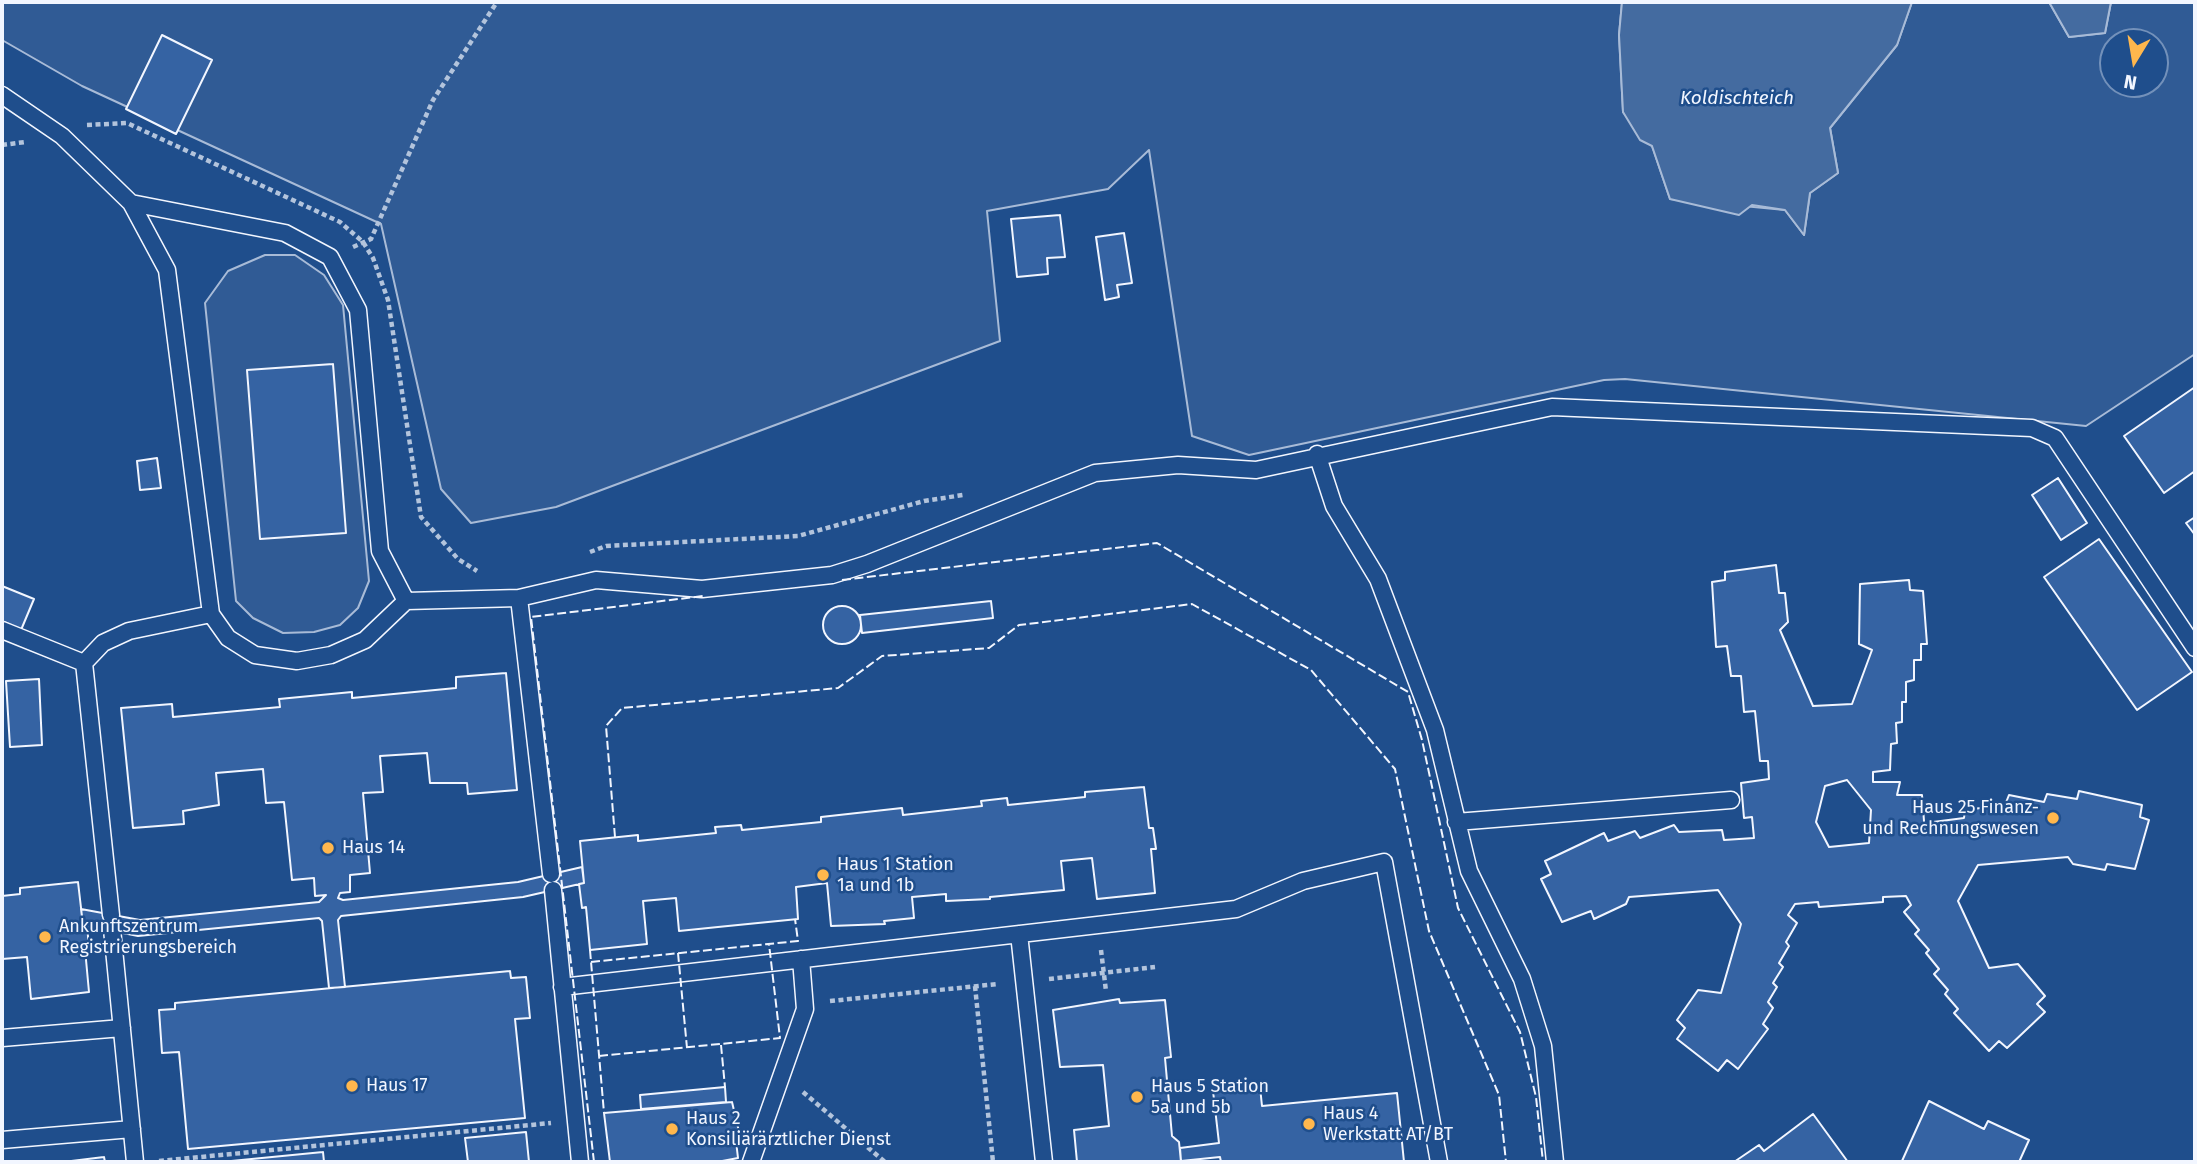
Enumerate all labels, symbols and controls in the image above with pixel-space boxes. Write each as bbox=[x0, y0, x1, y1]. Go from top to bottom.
north arrow bbox=[2099, 28, 2169, 98]
text: N bbox=[2122, 70, 2139, 95]
water label: Koldischteich bbox=[1680, 88, 1794, 110]
place label: Haus 25 Finanz- und Rechnungswesen bbox=[1862, 797, 2039, 840]
marker: Haus 25 Finanz- und Rechnungswesen bbox=[2045, 810, 2061, 826]
place label: Haus 14 bbox=[342, 837, 405, 859]
marker: Haus 14 bbox=[320, 840, 336, 856]
place label: Haus 1 Station 1a und 1b bbox=[837, 854, 954, 896]
marker: Haus 1 Station 1a und 1b bbox=[815, 867, 831, 883]
place label: Ankunftszentrum Registrierungsbereich bbox=[59, 916, 237, 958]
marker: Ankunftszentrum Registrierungsbereich bbox=[37, 929, 53, 945]
place label: Haus 17 bbox=[366, 1075, 427, 1097]
place label: Haus 5 Station 5a und 5b bbox=[1151, 1076, 1269, 1118]
marker: Haus 17 bbox=[344, 1078, 360, 1094]
marker: Haus 5 Station 5a und 5b bbox=[1129, 1089, 1145, 1105]
place label: Haus 4 Werkstatt AT/BT bbox=[1323, 1103, 1453, 1146]
place label: Haus 2 Konsiliärärztlicher Dienst bbox=[686, 1108, 891, 1150]
marker: Haus 4 Werkstatt AT/BT bbox=[1301, 1116, 1317, 1132]
marker: Haus 2 Konsiliärärztlicher Dienst bbox=[664, 1121, 680, 1137]

